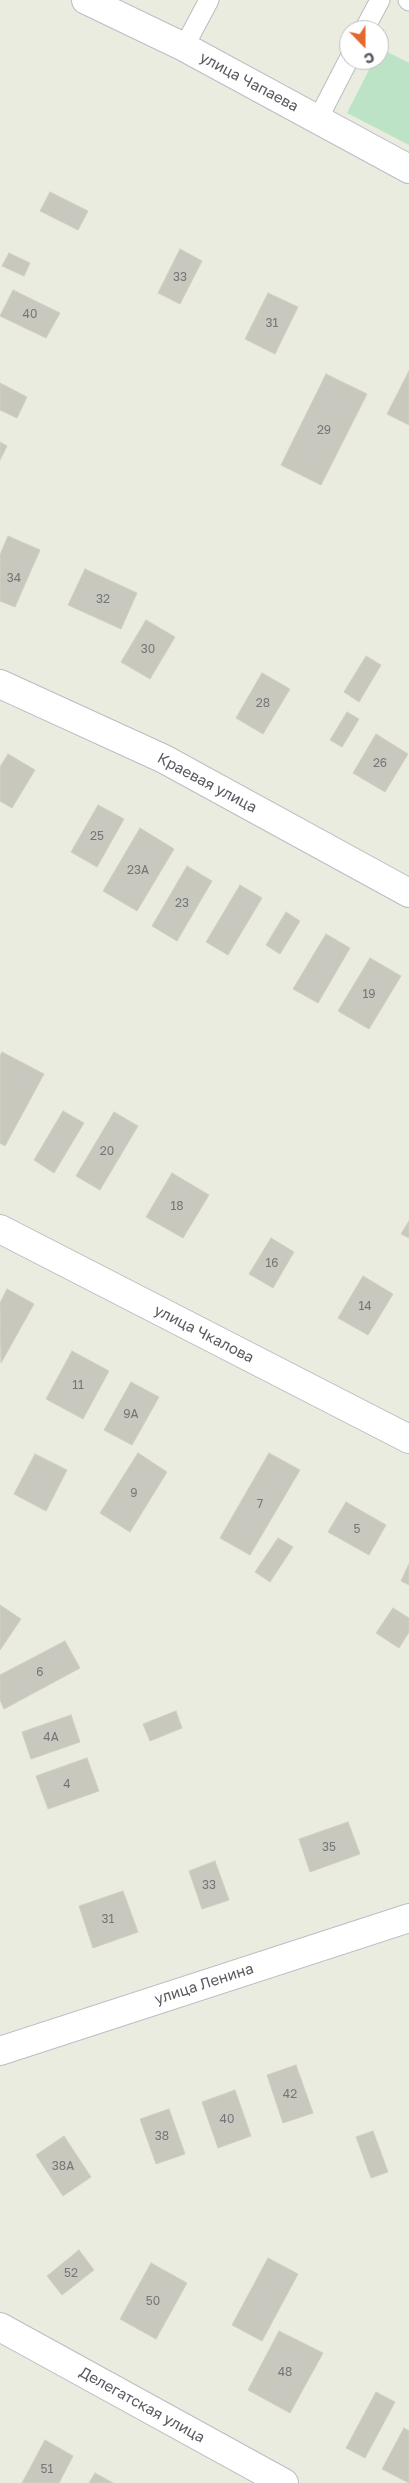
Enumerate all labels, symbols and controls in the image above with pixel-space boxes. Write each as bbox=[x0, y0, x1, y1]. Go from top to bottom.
north arrow bbox=[339, 20, 389, 70]
street label: улица Чапаева bbox=[196, 48, 302, 116]
text: С bbox=[362, 49, 377, 68]
house number: 33 bbox=[173, 270, 187, 284]
house number: 40 bbox=[23, 307, 37, 321]
house number: 31 bbox=[266, 316, 278, 330]
house number: 29 bbox=[317, 423, 331, 437]
house number: 34 bbox=[7, 571, 21, 585]
house number: 32 bbox=[96, 592, 110, 606]
house number: 30 bbox=[141, 642, 155, 656]
house number: 28 bbox=[256, 696, 270, 710]
street label: Краевая улица bbox=[154, 749, 260, 817]
house number: 26 bbox=[373, 756, 387, 770]
house number: 25 bbox=[90, 829, 104, 843]
house number: 23А bbox=[127, 863, 149, 877]
house number: 23 bbox=[175, 896, 189, 910]
house number: 19 bbox=[362, 987, 376, 1001]
house number: 20 bbox=[100, 1144, 114, 1158]
house number: 18 bbox=[170, 1199, 184, 1213]
house number: 16 bbox=[265, 1256, 279, 1270]
house number: 14 bbox=[358, 1299, 372, 1313]
street label: улица Чкалова bbox=[151, 1301, 257, 1367]
house number: 11 bbox=[72, 1378, 84, 1392]
house number: 9А bbox=[123, 1407, 139, 1421]
house number: 9 bbox=[130, 1486, 138, 1500]
house number: 7 bbox=[257, 1497, 263, 1511]
house number: 5 bbox=[354, 1522, 360, 1536]
house number: 6 bbox=[36, 1665, 44, 1679]
house number: 4А bbox=[43, 1730, 59, 1744]
house number: 4 bbox=[63, 1777, 71, 1791]
house number: 35 bbox=[322, 1840, 336, 1854]
house number: 33 bbox=[202, 1878, 216, 1892]
house number: 31 bbox=[102, 1912, 114, 1926]
street label: улица Ленина bbox=[152, 1960, 256, 2008]
house number: 42 bbox=[283, 2087, 297, 2101]
house number: 40 bbox=[220, 2112, 234, 2126]
house number: 38 bbox=[155, 2129, 169, 2143]
house number: 38А bbox=[52, 2159, 74, 2173]
house number: 52 bbox=[64, 2266, 78, 2280]
house number: 50 bbox=[146, 2294, 160, 2308]
street label: Делегатская улица bbox=[76, 2363, 208, 2447]
house number: 48 bbox=[278, 2365, 292, 2379]
house number: 51 bbox=[41, 2462, 53, 2476]

